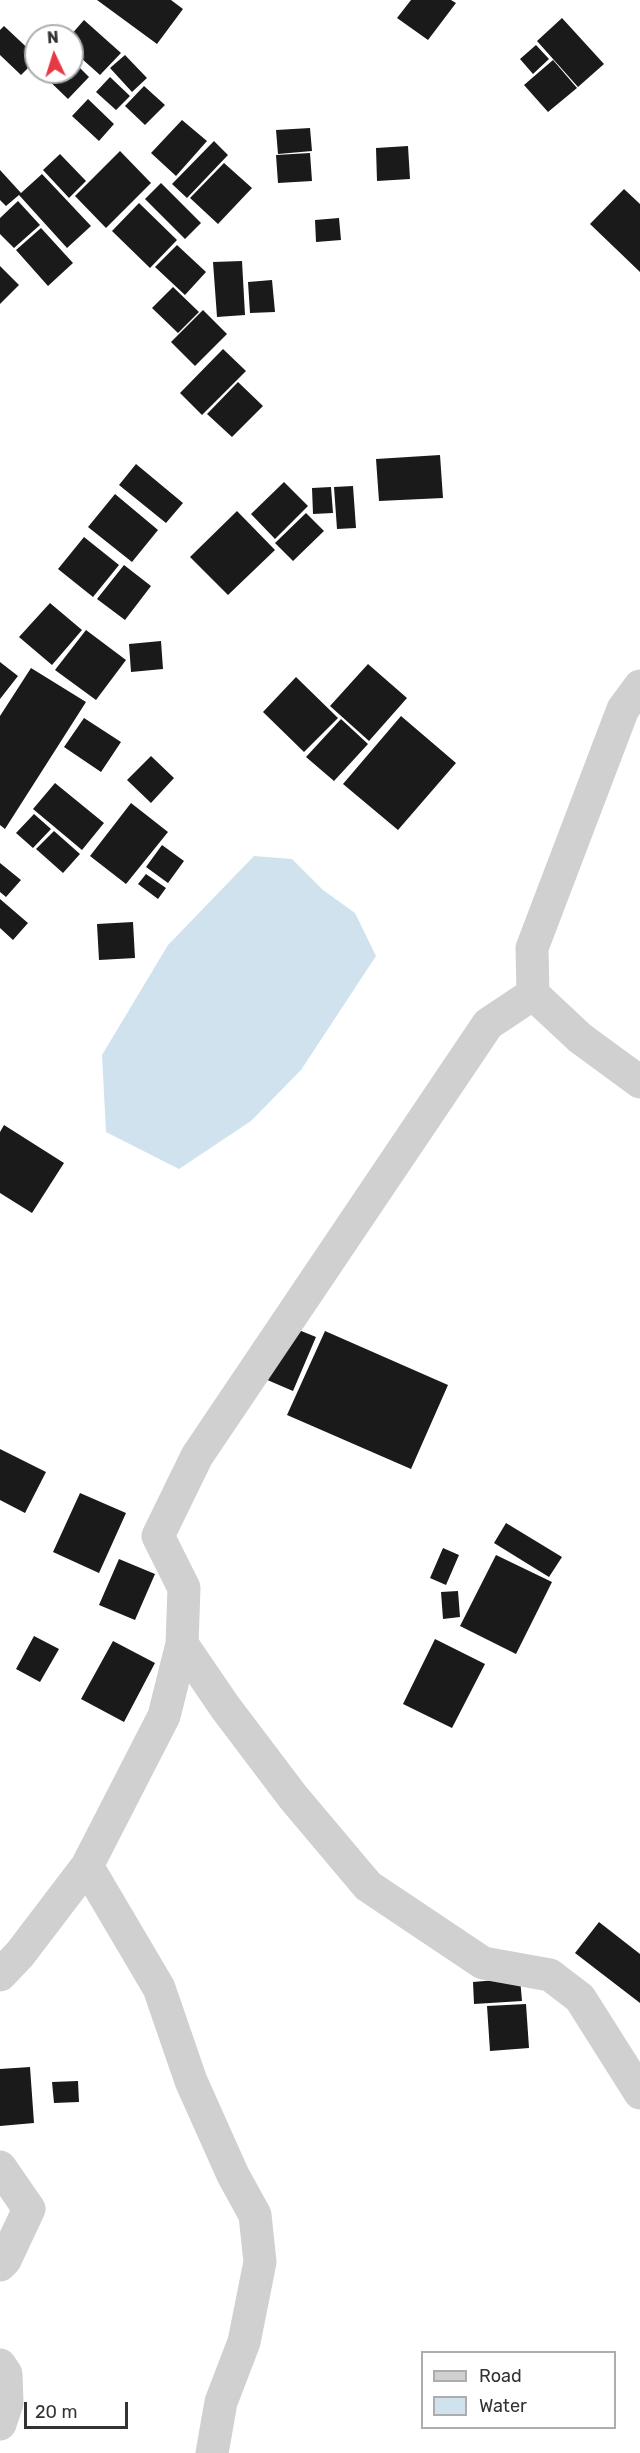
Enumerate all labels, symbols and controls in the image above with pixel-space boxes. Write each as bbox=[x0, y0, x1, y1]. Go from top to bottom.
north arrow bbox=[24, 24, 84, 84]
text: N bbox=[46, 28, 59, 47]
legend bbox=[421, 2351, 616, 2429]
text: Road bbox=[479, 2365, 522, 2387]
scale bar bbox=[27, 2390, 130, 2428]
text: Water bbox=[479, 2395, 527, 2417]
text: 20 m bbox=[35, 2401, 77, 2423]

